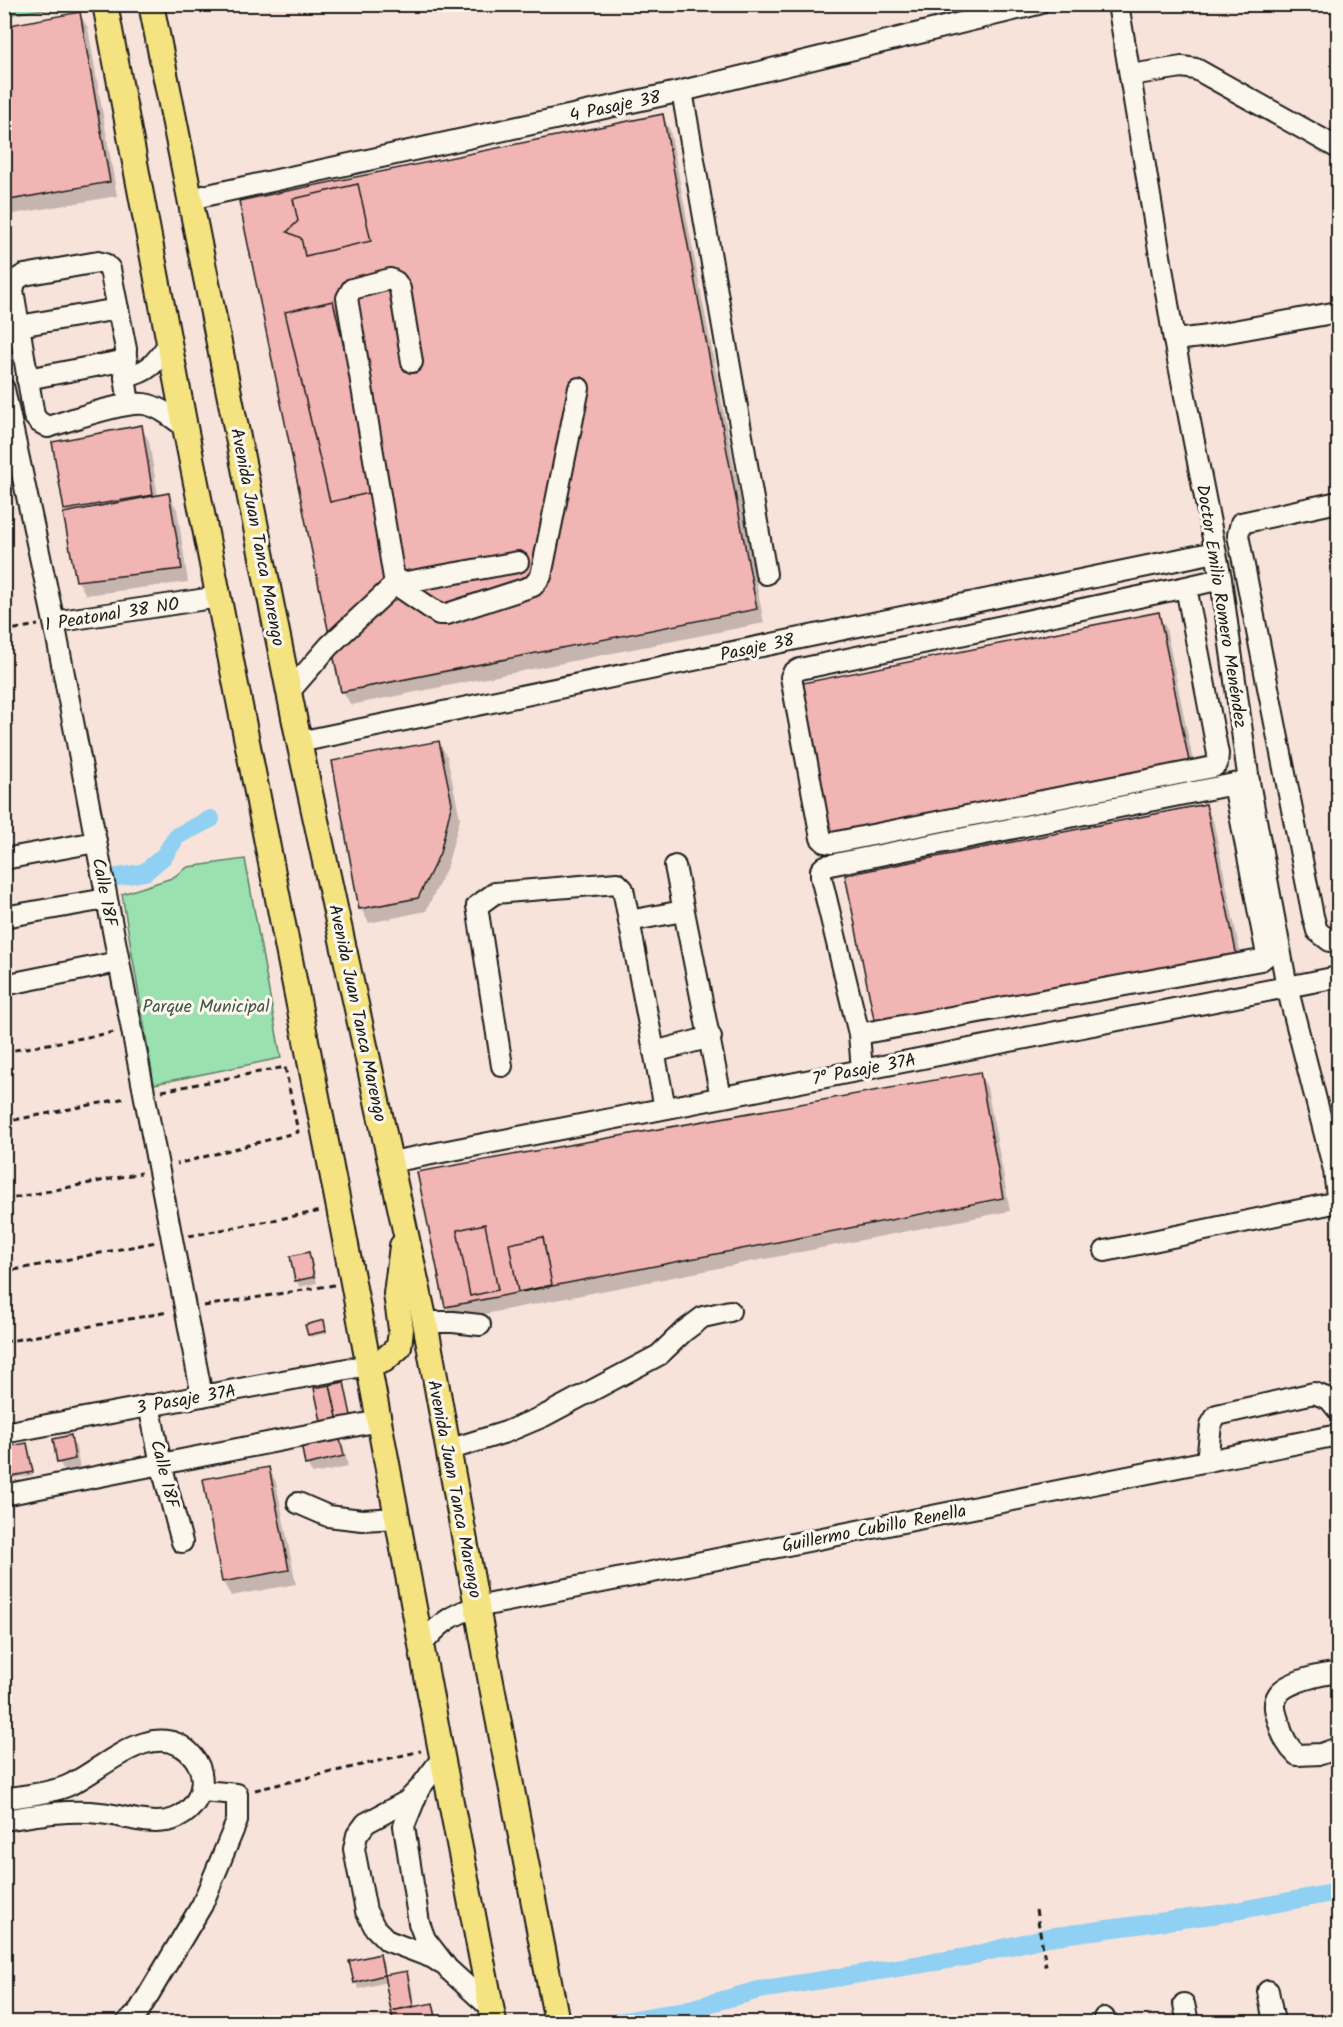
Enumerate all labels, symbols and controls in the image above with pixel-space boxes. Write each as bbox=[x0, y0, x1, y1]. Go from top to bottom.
street label: 4 Pasaje 38 bbox=[567, 84, 664, 131]
street label: Avenida Juan Tanca Marengo bbox=[221, 426, 292, 649]
street label: Doctor Emilio Romero Menéndez bbox=[1187, 482, 1254, 730]
street label: 1 Peatonal 38 NO bbox=[43, 591, 181, 640]
street label: Pasaje 38 bbox=[717, 626, 797, 670]
street label: Calle 18F bbox=[83, 856, 125, 931]
street label: Avenida Juan Tanca Marengo bbox=[319, 902, 394, 1125]
park label: Parque Municipal bbox=[142, 993, 270, 1022]
street label: 7° Pasaje 37A bbox=[810, 1046, 919, 1095]
street label: 3 Pasaje 37A bbox=[134, 1377, 239, 1424]
street label: Avenida Juan Tanca Marengo bbox=[418, 1378, 489, 1601]
street label: Calle 18F bbox=[141, 1437, 186, 1513]
street label: Guillermo Cubillo Renella bbox=[780, 1497, 969, 1562]

